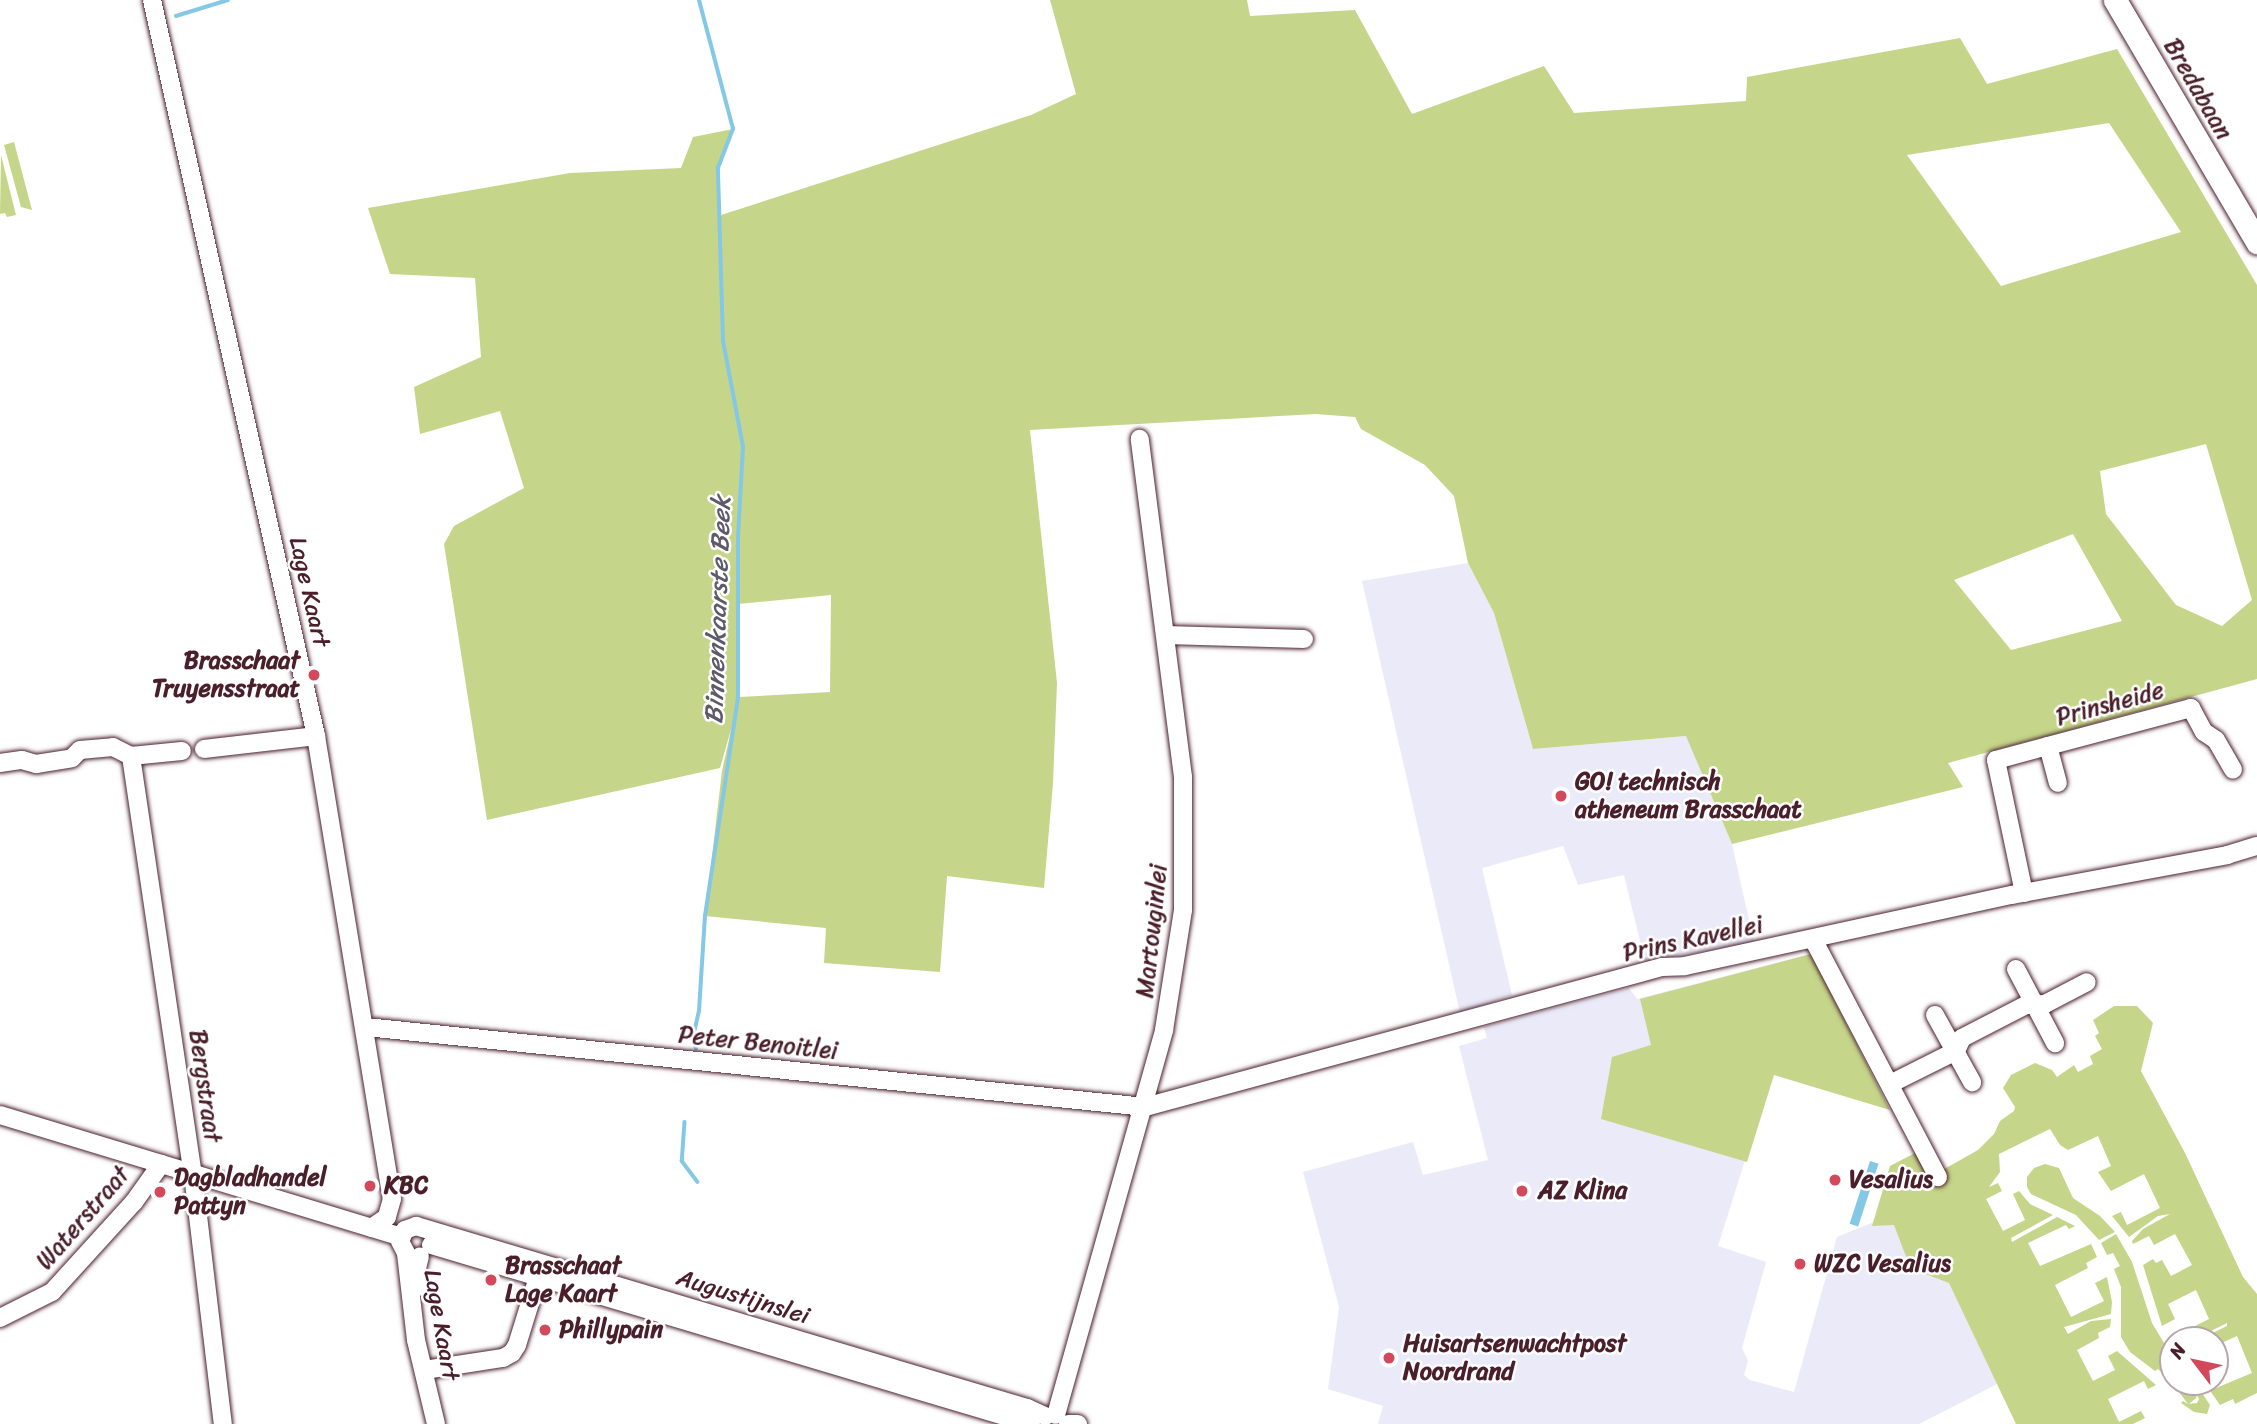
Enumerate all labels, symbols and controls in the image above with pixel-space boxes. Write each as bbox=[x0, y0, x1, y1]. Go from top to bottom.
street label: Bredabaan bbox=[2158, 33, 2238, 145]
water label: Binnenkaarste Beek bbox=[698, 495, 738, 725]
street label: Lage Kaart bbox=[282, 534, 336, 650]
place label: Brasschaat Truyensstraat bbox=[152, 647, 300, 703]
marker: Brasschaat Truyensstraat bbox=[306, 667, 322, 683]
street label: Prinsheide bbox=[2053, 676, 2167, 732]
place label: GO! technisch atheneum Brasschaat bbox=[1575, 768, 1801, 824]
marker: GO! technisch atheneum Brasschaat bbox=[1553, 788, 1569, 804]
street label: Martouginlei bbox=[1131, 863, 1173, 999]
street label: Prins Kavellei bbox=[1621, 910, 1765, 968]
street label: Peter Benoitlei bbox=[676, 1020, 840, 1066]
street label: Bergstraat bbox=[183, 1028, 227, 1144]
street label: Waterstraat bbox=[30, 1161, 136, 1275]
place label: Dagbladhandel Pattyn bbox=[174, 1164, 326, 1220]
place label: Vesalius bbox=[1849, 1166, 1933, 1194]
place label: KBC bbox=[384, 1172, 428, 1200]
marker: Vesalius bbox=[1827, 1172, 1843, 1188]
place label: AZ Klina bbox=[1538, 1177, 1627, 1205]
marker: KBC bbox=[362, 1178, 378, 1194]
marker: AZ Klina bbox=[1512, 1181, 1532, 1201]
marker: Dagbladhandel Pattyn bbox=[152, 1184, 168, 1200]
place label: WZC Vesalius bbox=[1814, 1250, 1951, 1278]
place label: Brasschaat Lage Kaart bbox=[505, 1252, 621, 1308]
marker: WZC Vesalius bbox=[1792, 1256, 1808, 1272]
street label: Augustijnslei bbox=[673, 1263, 813, 1331]
street label: Lage Kaart bbox=[417, 1267, 465, 1383]
marker: Brasschaat Lage Kaart bbox=[483, 1272, 499, 1288]
place label: Phillypain bbox=[559, 1316, 663, 1344]
marker: Phillypain bbox=[537, 1322, 553, 1338]
north arrow bbox=[2159, 1326, 2229, 1396]
place label: Huisartsenwachtpost Noordrand bbox=[1403, 1330, 1627, 1386]
text: N bbox=[2160, 1336, 2195, 1365]
marker: Huisartsenwachtpost Noordrand bbox=[1381, 1350, 1397, 1366]

